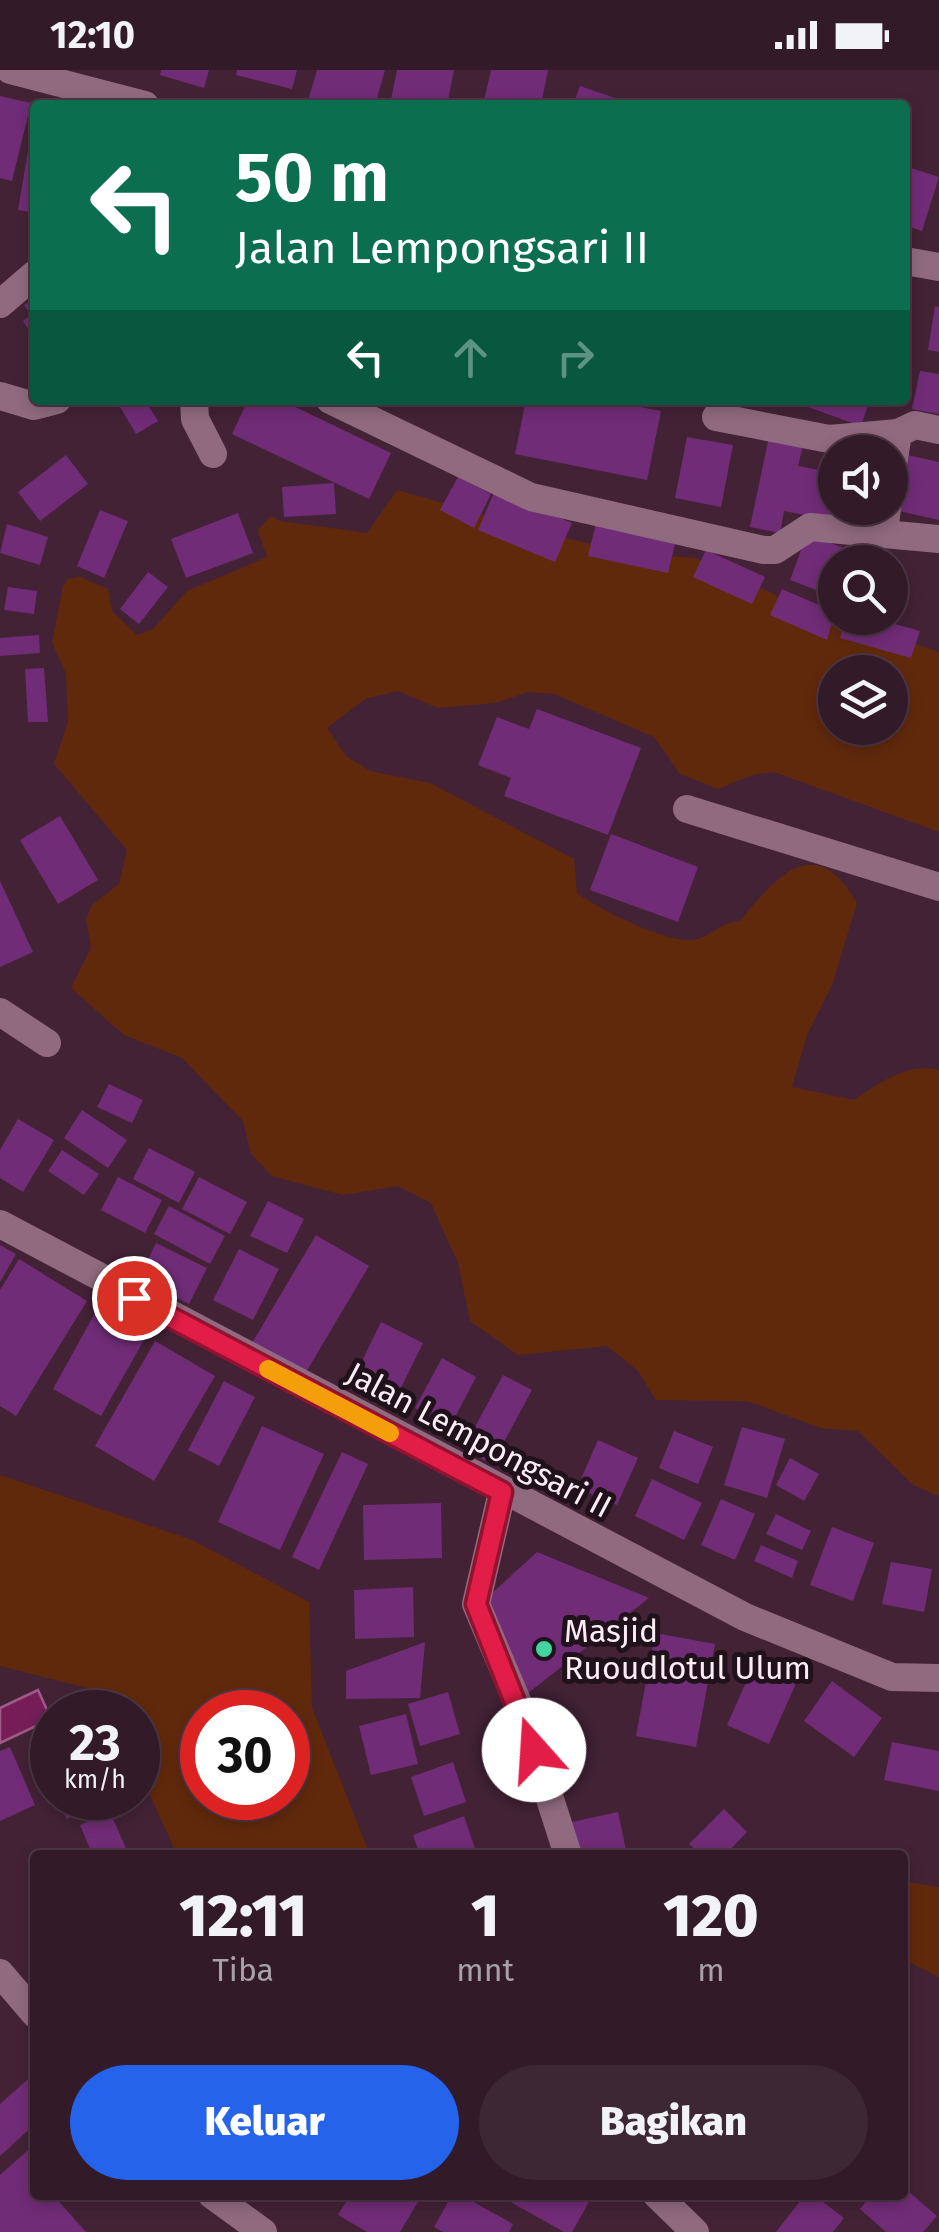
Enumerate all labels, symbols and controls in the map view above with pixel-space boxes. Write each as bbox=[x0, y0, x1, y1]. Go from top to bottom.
text: 12:10 bbox=[50, 12, 135, 58]
text: 50 m bbox=[235, 136, 389, 220]
icon: left bbox=[70, 140, 200, 270]
text: Jalan Lempongsari II bbox=[235, 221, 649, 275]
icon: left bbox=[338, 330, 393, 385]
icon: ahead bbox=[443, 330, 498, 385]
icon: right bbox=[548, 330, 603, 385]
map controls bbox=[818, 435, 908, 745]
button: sound bbox=[818, 435, 908, 525]
button: search bbox=[818, 545, 908, 635]
button: layers bbox=[818, 655, 908, 745]
pin bbox=[92, 1256, 177, 1341]
icon: arrive bbox=[107, 1271, 162, 1326]
street label: Jalan Lempongsari II bbox=[340, 1354, 618, 1526]
place label: Masjid Ruoudlotul Ulum bbox=[564, 1612, 811, 1687]
marker: Masjid Ruoudlotul Ulum bbox=[533, 1638, 555, 1660]
speed limit sign: 30 bbox=[180, 1690, 310, 1820]
position arrow bbox=[482, 1698, 586, 1802]
text: 23 bbox=[69, 1713, 121, 1773]
text: km/h bbox=[64, 1765, 126, 1795]
text: 12:11 bbox=[179, 1880, 307, 1952]
text: 1 bbox=[471, 1880, 499, 1952]
text: 120 bbox=[663, 1880, 759, 1952]
text: Tiba bbox=[212, 1951, 274, 1989]
text: mnt bbox=[456, 1951, 514, 1989]
text: m bbox=[697, 1951, 725, 1989]
button: Keluar bbox=[70, 2065, 459, 2180]
button: Bagikan bbox=[479, 2065, 868, 2180]

